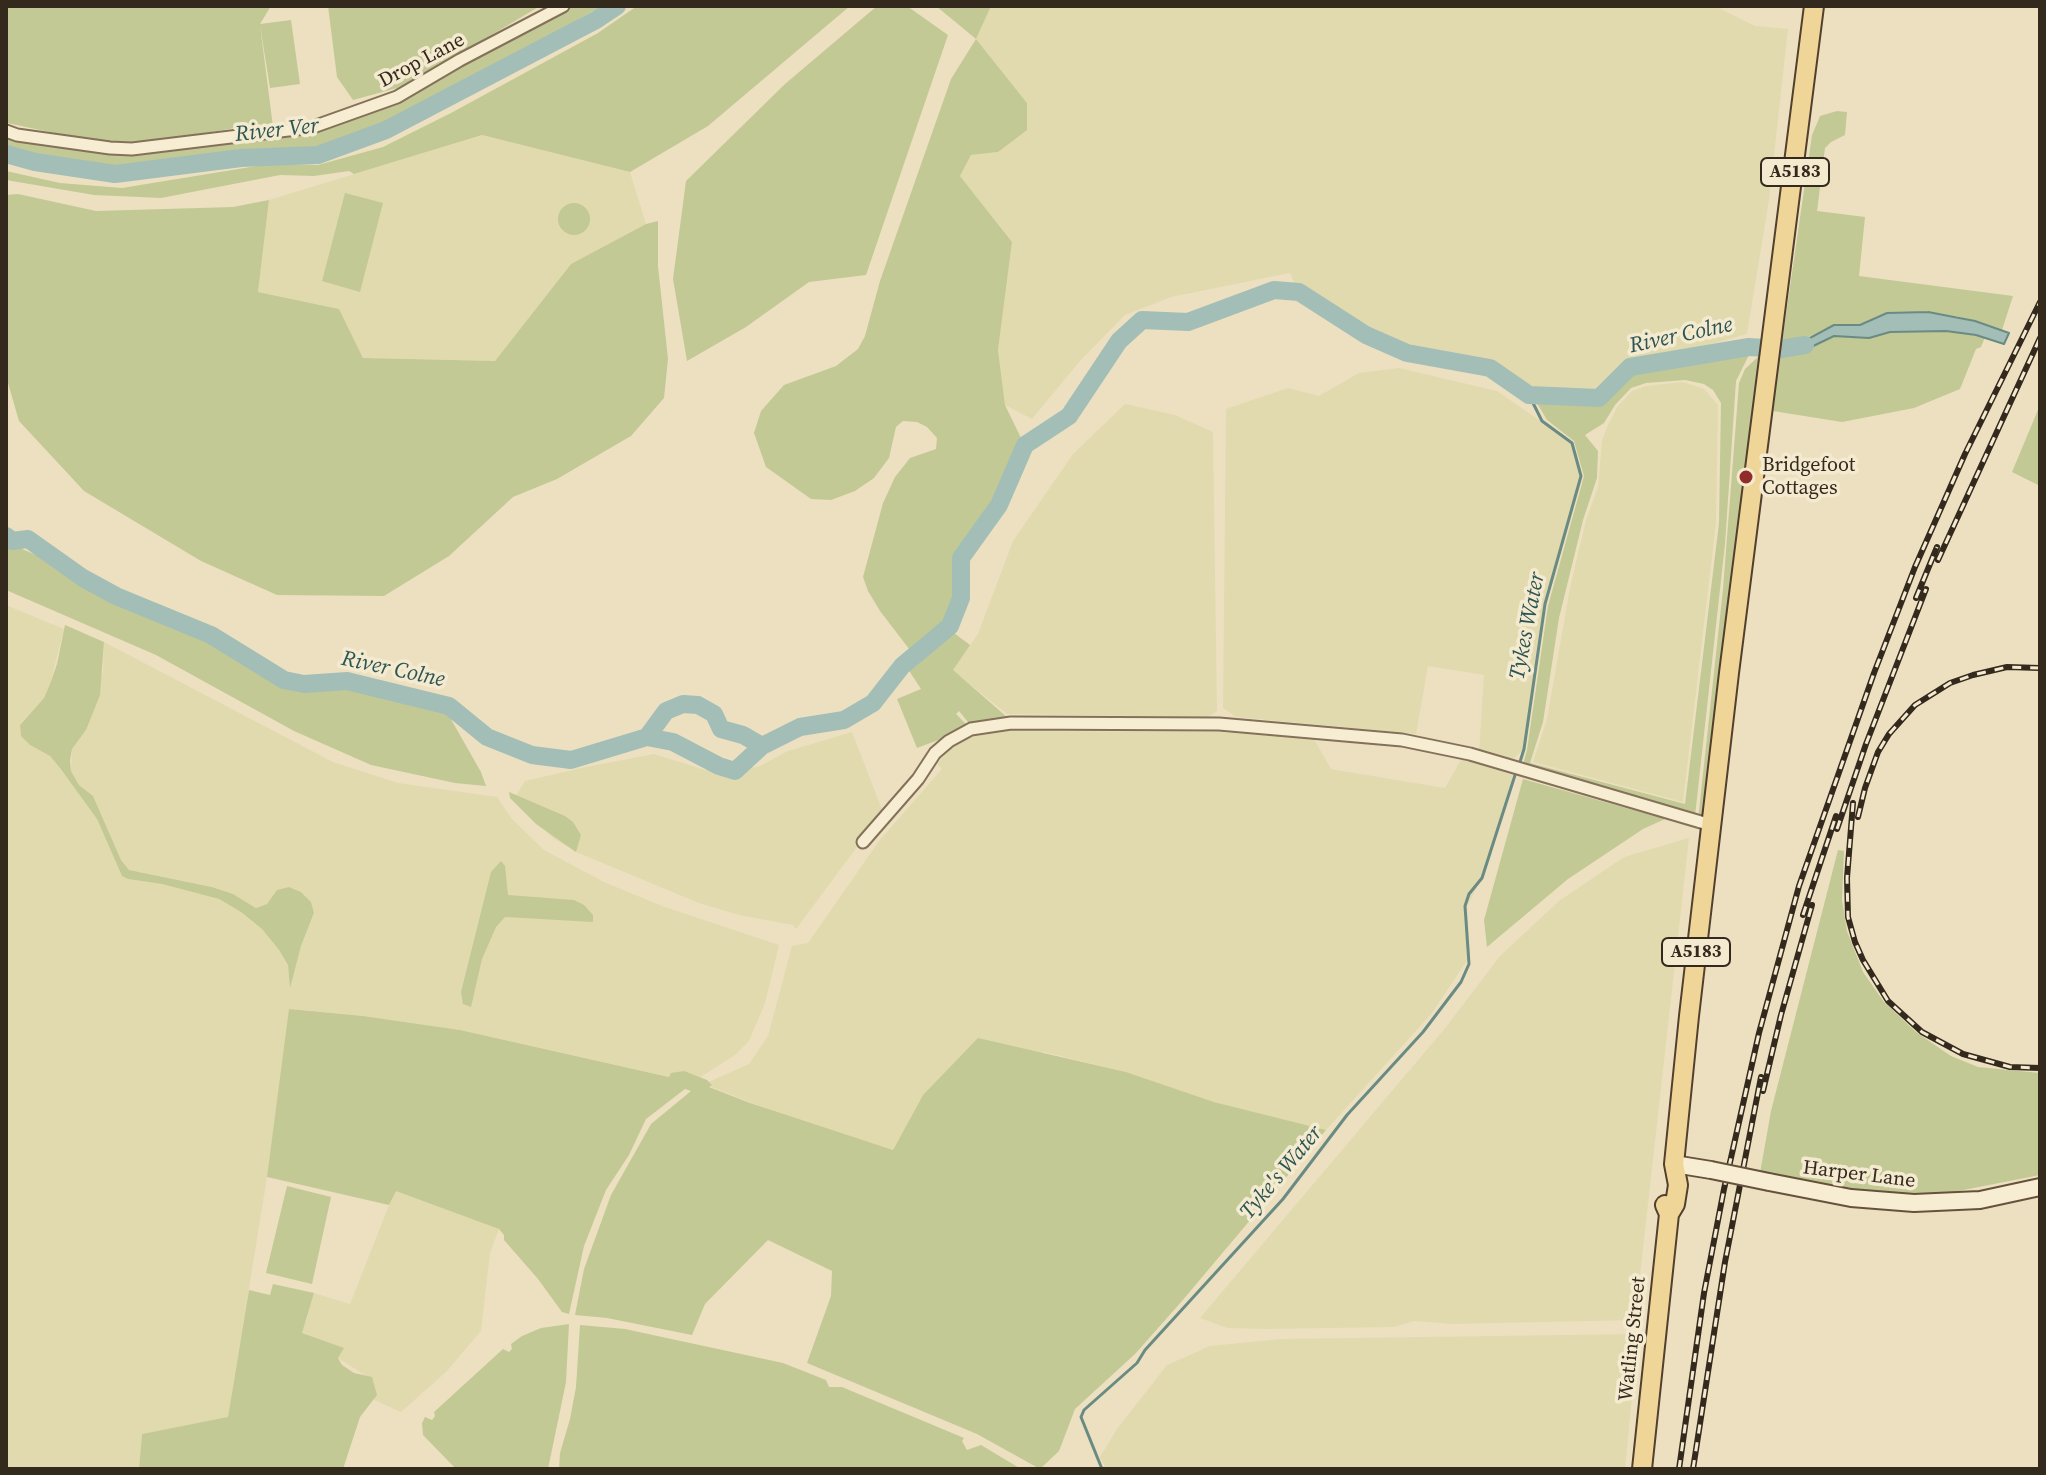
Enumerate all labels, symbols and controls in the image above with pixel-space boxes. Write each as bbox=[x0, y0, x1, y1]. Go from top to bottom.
street label: Drop Lane bbox=[375, 28, 469, 94]
water label: River Ver bbox=[234, 113, 320, 149]
road number: A5183 bbox=[1761, 158, 1829, 186]
water label: River Colne bbox=[1627, 312, 1735, 360]
place label: Bridgefoot Cottages bbox=[1762, 454, 1855, 501]
marker: Bridgefoot Cottages bbox=[1737, 468, 1755, 486]
water label: Tykes Water bbox=[1505, 570, 1551, 682]
water label: River Colne bbox=[339, 646, 447, 694]
road number: A5183 bbox=[1662, 938, 1730, 966]
water label: Tyke's Water bbox=[1235, 1121, 1329, 1225]
street label: Harper Lane bbox=[1801, 1156, 1917, 1194]
street label: Watling Street bbox=[1615, 1275, 1651, 1403]

